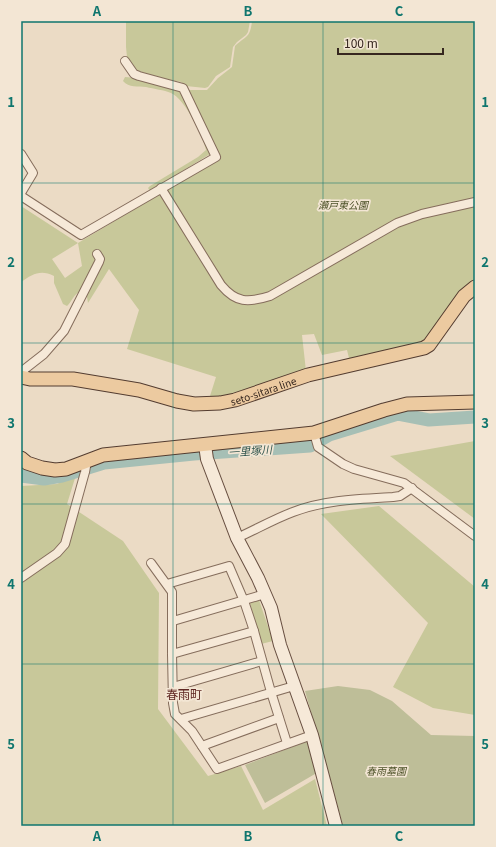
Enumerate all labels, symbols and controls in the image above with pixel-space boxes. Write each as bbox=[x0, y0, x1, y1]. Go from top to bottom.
text: A bbox=[92, 1, 102, 20]
text: B bbox=[244, 1, 253, 20]
text: C bbox=[395, 1, 404, 20]
scale bar bbox=[338, 30, 443, 56]
text: 100 m bbox=[344, 34, 378, 51]
text: 1 bbox=[7, 92, 15, 111]
text: 1 bbox=[481, 92, 489, 111]
park label: 瀬戸東公園 bbox=[318, 197, 370, 212]
text: 2 bbox=[7, 252, 15, 271]
text: 2 bbox=[481, 252, 489, 271]
street label: seto-sitara line bbox=[229, 372, 298, 408]
text: 3 bbox=[7, 413, 15, 432]
text: 3 bbox=[481, 413, 489, 432]
water label: 一里塚川 bbox=[227, 440, 274, 460]
text: 4 bbox=[7, 574, 15, 593]
text: 4 bbox=[481, 574, 489, 593]
district label: 春雨町 bbox=[166, 685, 202, 702]
text: 5 bbox=[7, 734, 15, 753]
text: 5 bbox=[481, 734, 489, 753]
park label: 春雨墓園 bbox=[366, 763, 408, 778]
text: A bbox=[92, 826, 102, 845]
text: B bbox=[244, 826, 253, 845]
text: C bbox=[395, 826, 404, 845]

